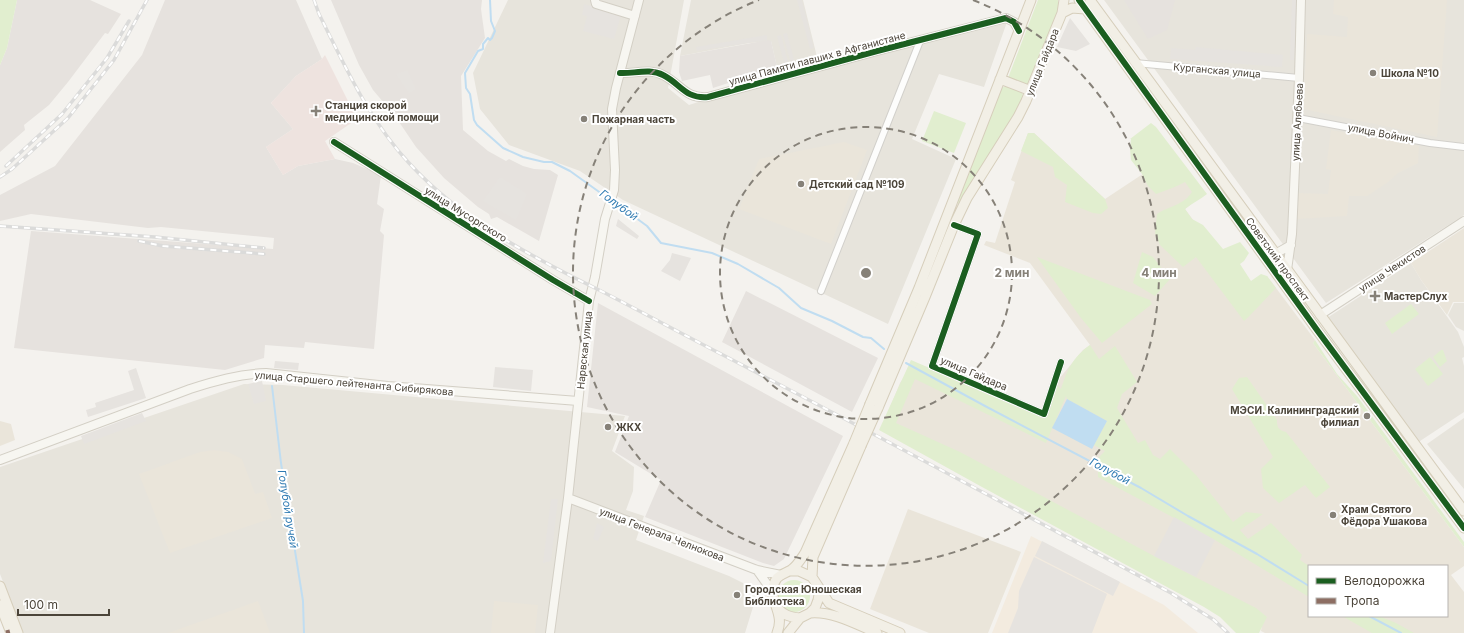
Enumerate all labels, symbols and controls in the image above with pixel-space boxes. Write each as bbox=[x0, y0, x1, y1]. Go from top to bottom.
street label: улица Гайдара bbox=[1023, 27, 1061, 97]
street label: улица Памяти павших в Афганистане bbox=[727, 29, 907, 87]
street label: Курганская улица bbox=[1173, 60, 1261, 80]
place label: Школа №10 bbox=[1381, 67, 1439, 79]
marker: Школа №10 bbox=[1368, 68, 1378, 78]
street label: улица Алябьева bbox=[1289, 83, 1305, 161]
place label: Станция скорой медицинской помощи bbox=[325, 99, 439, 123]
marker: Станция скорой медицинской помощи bbox=[310, 105, 322, 117]
place label: Пожарная часть bbox=[592, 113, 675, 125]
marker: Пожарная часть bbox=[579, 114, 589, 124]
street label: улица Войнич bbox=[1347, 121, 1415, 145]
place label: Детский сад №109 bbox=[809, 178, 905, 190]
marker: Детский сад №109 bbox=[796, 179, 806, 189]
street label: улица Мусоргского bbox=[423, 184, 509, 244]
water label: Голубой bbox=[597, 186, 641, 224]
street label: Советский проспект bbox=[1244, 215, 1313, 303]
street label: улица Чекистов bbox=[1356, 242, 1428, 294]
text: 2 мин bbox=[994, 265, 1030, 280]
text: 4 мин bbox=[1141, 265, 1177, 280]
centre of rings bbox=[859, 266, 873, 280]
marker: МастерСлух bbox=[1369, 290, 1381, 302]
place label: МастерСлух bbox=[1384, 290, 1447, 303]
street label: Нарвская улица bbox=[574, 310, 594, 390]
street label: улица Гайдара bbox=[939, 353, 1009, 393]
street label: улица Старшего лейтенанта Сибирякова bbox=[254, 368, 454, 398]
place label: МЭСИ. Калининградский филиал bbox=[1230, 404, 1359, 428]
marker: МЭСИ. Калининградский филиал bbox=[1362, 411, 1372, 421]
place label: ЖКХ bbox=[616, 421, 642, 433]
marker: ЖКХ bbox=[603, 422, 613, 432]
water label: Голубой bbox=[1087, 454, 1133, 488]
water label: Голубой ручей bbox=[275, 469, 301, 550]
place label: Храм Святого Фёдора Ушакова bbox=[1341, 503, 1427, 527]
street label: улица Генерала Челнокова bbox=[598, 505, 726, 563]
marker: Храм Святого Фёдора Ушакова bbox=[1328, 510, 1338, 520]
legend bbox=[1308, 565, 1448, 617]
text: Велодорожка bbox=[1344, 573, 1425, 588]
place label: Городская Юношеская Библиотека bbox=[745, 583, 862, 607]
marker: Городская Юношеская Библиотека bbox=[732, 590, 742, 600]
scale bar bbox=[18, 591, 109, 617]
text: Тропа bbox=[1344, 593, 1379, 608]
text: 100 m bbox=[24, 597, 58, 612]

